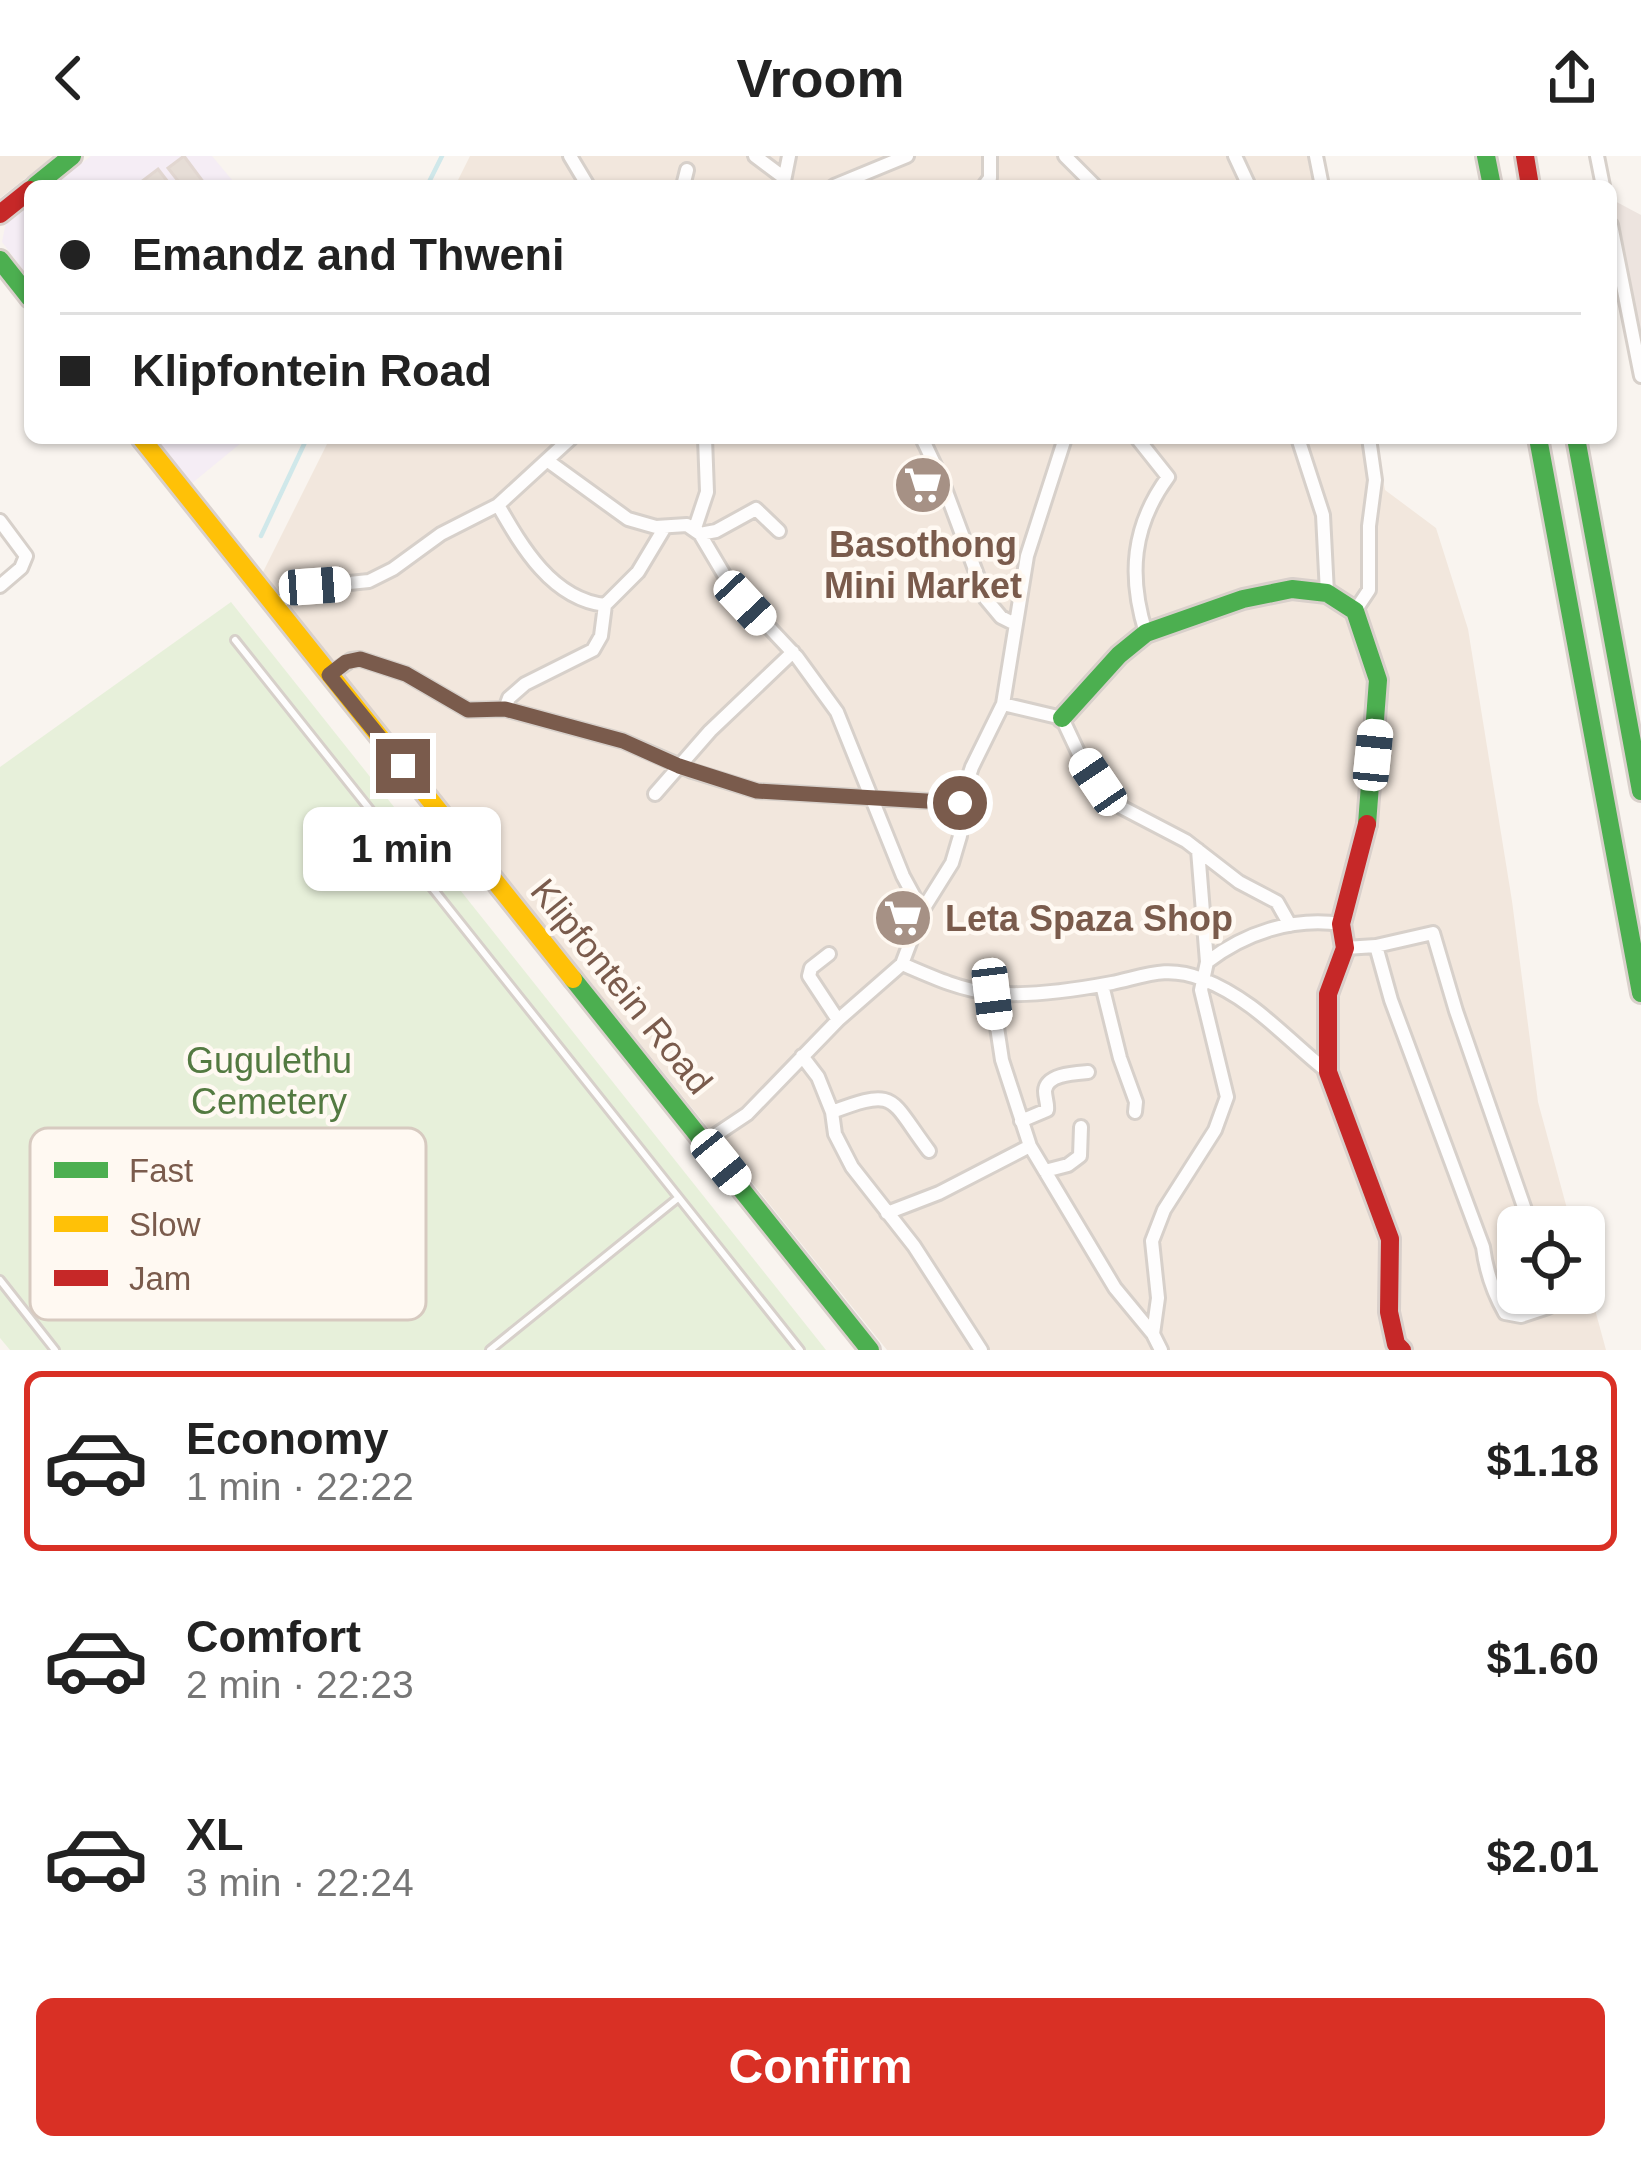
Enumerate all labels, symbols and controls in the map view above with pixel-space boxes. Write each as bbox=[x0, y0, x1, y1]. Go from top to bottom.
icon: back bbox=[36, 45, 102, 111]
icon: share bbox=[1539, 45, 1605, 111]
text: Vroom bbox=[736, 48, 905, 108]
text: Emandz and Thweni bbox=[132, 229, 565, 280]
text: Klipfontein Road bbox=[132, 345, 492, 396]
supermarket icon: Basothong Mini Market bbox=[892, 454, 954, 516]
place label: Basothong Mini Market bbox=[824, 524, 1022, 606]
car bbox=[707, 564, 783, 642]
car bbox=[278, 566, 352, 606]
car bbox=[1351, 717, 1395, 793]
route end bbox=[376, 739, 430, 793]
car bbox=[1063, 742, 1133, 822]
route start bbox=[933, 776, 987, 830]
callout: 1 min bbox=[304, 808, 502, 892]
text: 1 min bbox=[351, 827, 453, 870]
street label: Klipfontein Road bbox=[523, 871, 721, 1102]
supermarket icon: Leta Spaza Shop bbox=[872, 887, 934, 949]
place label: Leta Spaza Shop bbox=[945, 898, 1233, 939]
car bbox=[970, 956, 1014, 1032]
park label: Gugulethu Cemetery bbox=[186, 1040, 352, 1122]
car bbox=[684, 1123, 758, 1201]
legend bbox=[30, 1128, 426, 1320]
text: Fast bbox=[129, 1152, 193, 1189]
text: Slow bbox=[129, 1206, 201, 1243]
map controls bbox=[1497, 1206, 1605, 1314]
button: locate bbox=[1497, 1206, 1605, 1314]
text: Jam bbox=[129, 1260, 191, 1297]
icon: car bbox=[42, 1407, 150, 1515]
text: Economy bbox=[186, 1413, 389, 1464]
text: $1.18 bbox=[1486, 1435, 1599, 1486]
text: 1 min · 22:22 bbox=[186, 1465, 414, 1508]
icon: car bbox=[42, 1605, 150, 1713]
text: Comfort bbox=[186, 1611, 361, 1662]
text: $1.60 bbox=[1486, 1633, 1599, 1684]
text: 2 min · 22:23 bbox=[186, 1663, 414, 1706]
icon: car bbox=[42, 1803, 150, 1911]
text: XL bbox=[186, 1809, 244, 1860]
text: $2.01 bbox=[1486, 1831, 1599, 1882]
text: 3 min · 22:24 bbox=[186, 1861, 414, 1904]
button: Confirm bbox=[36, 1998, 1605, 2136]

